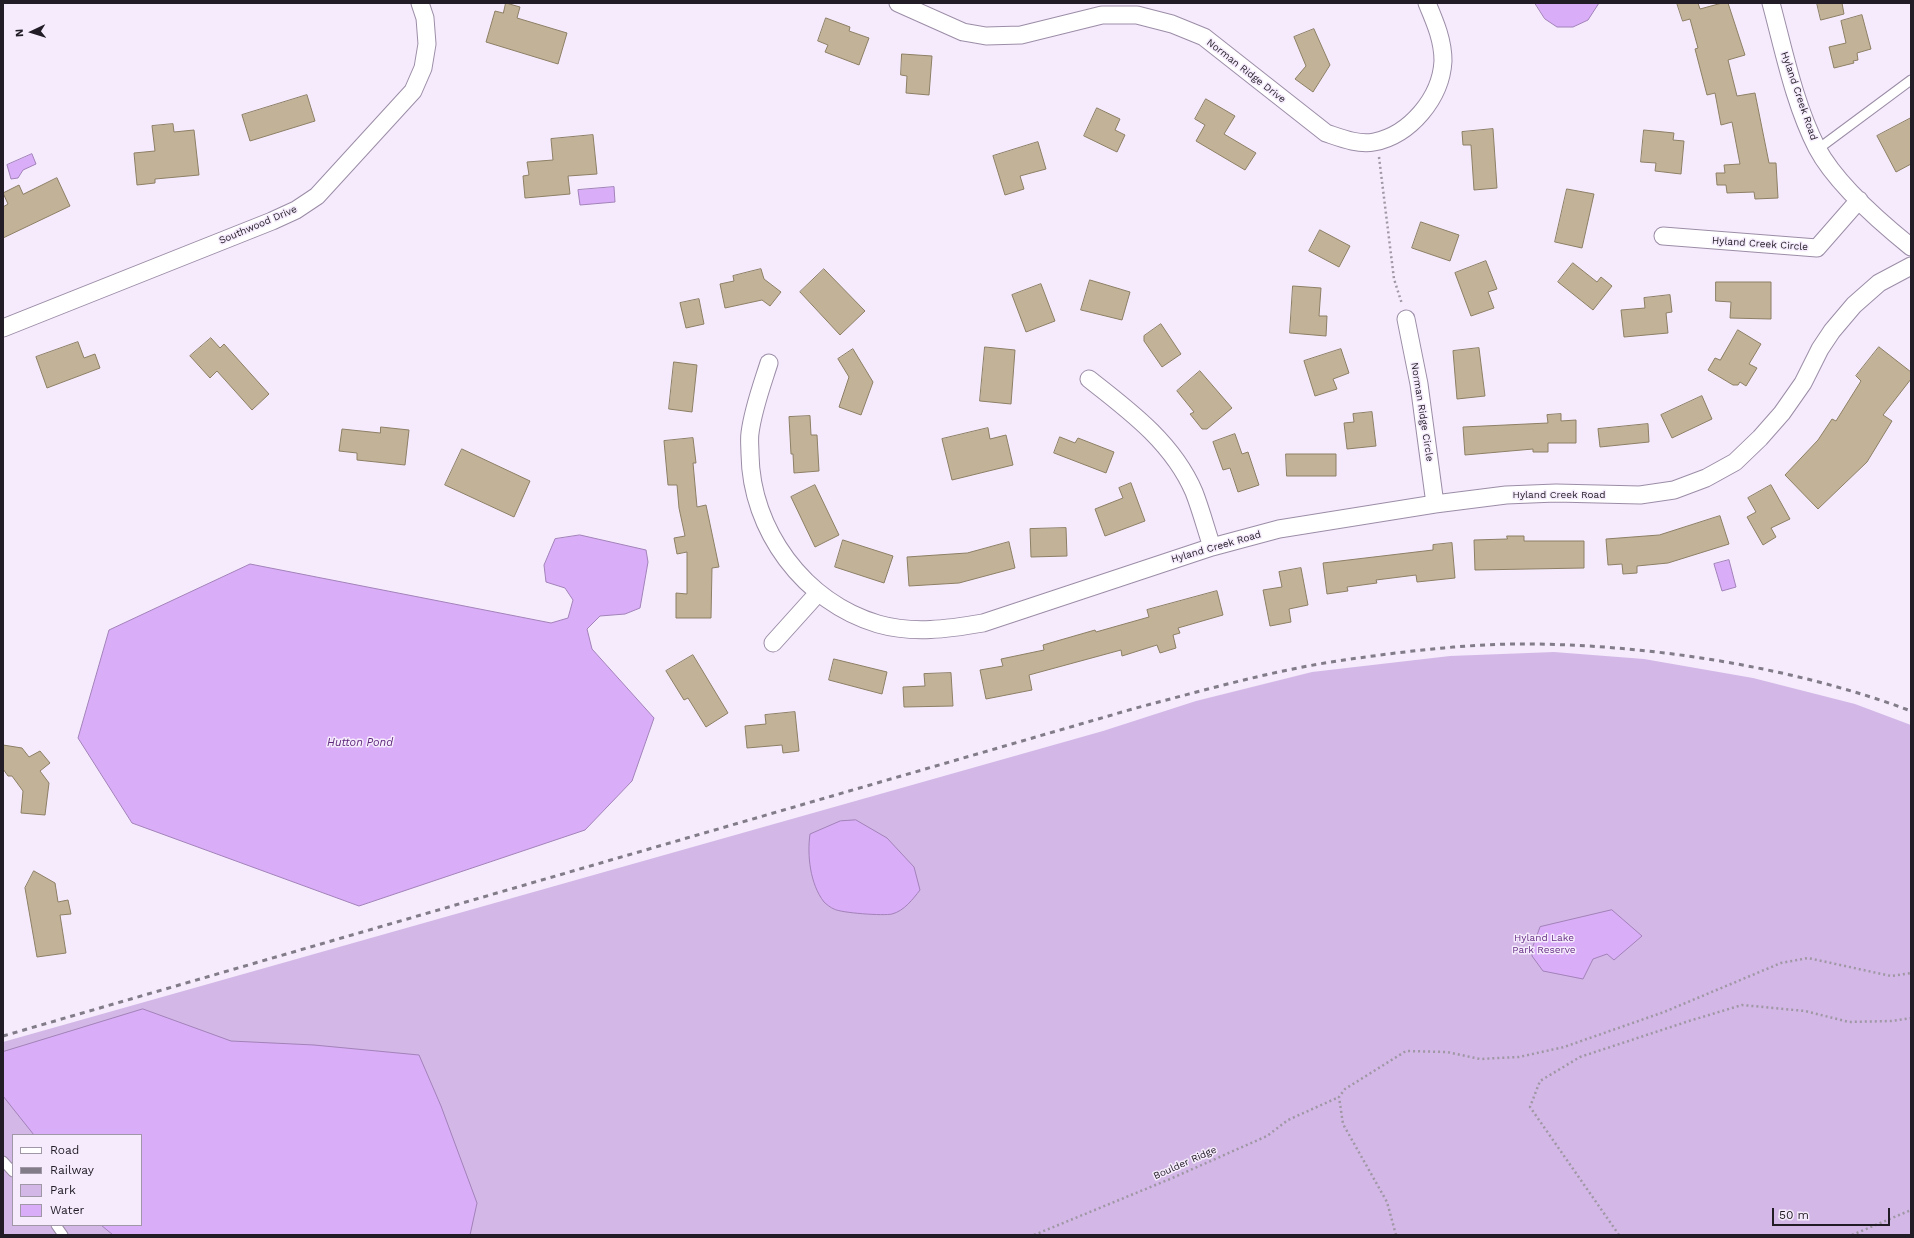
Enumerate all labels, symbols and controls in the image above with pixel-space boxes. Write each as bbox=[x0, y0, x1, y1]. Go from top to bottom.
north arrow bbox=[12, 12, 52, 52]
text: N bbox=[13, 28, 26, 37]
street label: Norman Ridge Drive bbox=[1204, 36, 1288, 106]
street label: Hyland Creek Road bbox=[1778, 50, 1820, 142]
street label: Southwood Drive bbox=[217, 203, 299, 247]
street label: Hyland Creek Circle bbox=[1712, 235, 1808, 253]
street label: Norman Ridge Circle bbox=[1408, 362, 1436, 462]
street label: Hyland Creek Road bbox=[1513, 489, 1605, 501]
street label: Hyland Creek Road bbox=[1170, 528, 1262, 566]
water label: Hutton Pond bbox=[327, 736, 393, 750]
park label: Hyland Lake Park Reserve bbox=[1512, 932, 1576, 956]
legend bbox=[12, 1134, 142, 1226]
text: Road bbox=[50, 1143, 79, 1157]
street label: Boulder Ridge bbox=[1152, 1144, 1218, 1182]
text: Railway bbox=[50, 1163, 94, 1177]
text: Park bbox=[50, 1183, 76, 1197]
scale bar bbox=[1774, 1200, 1892, 1226]
text: Water bbox=[50, 1203, 84, 1217]
text: 50 m bbox=[1779, 1208, 1809, 1222]

